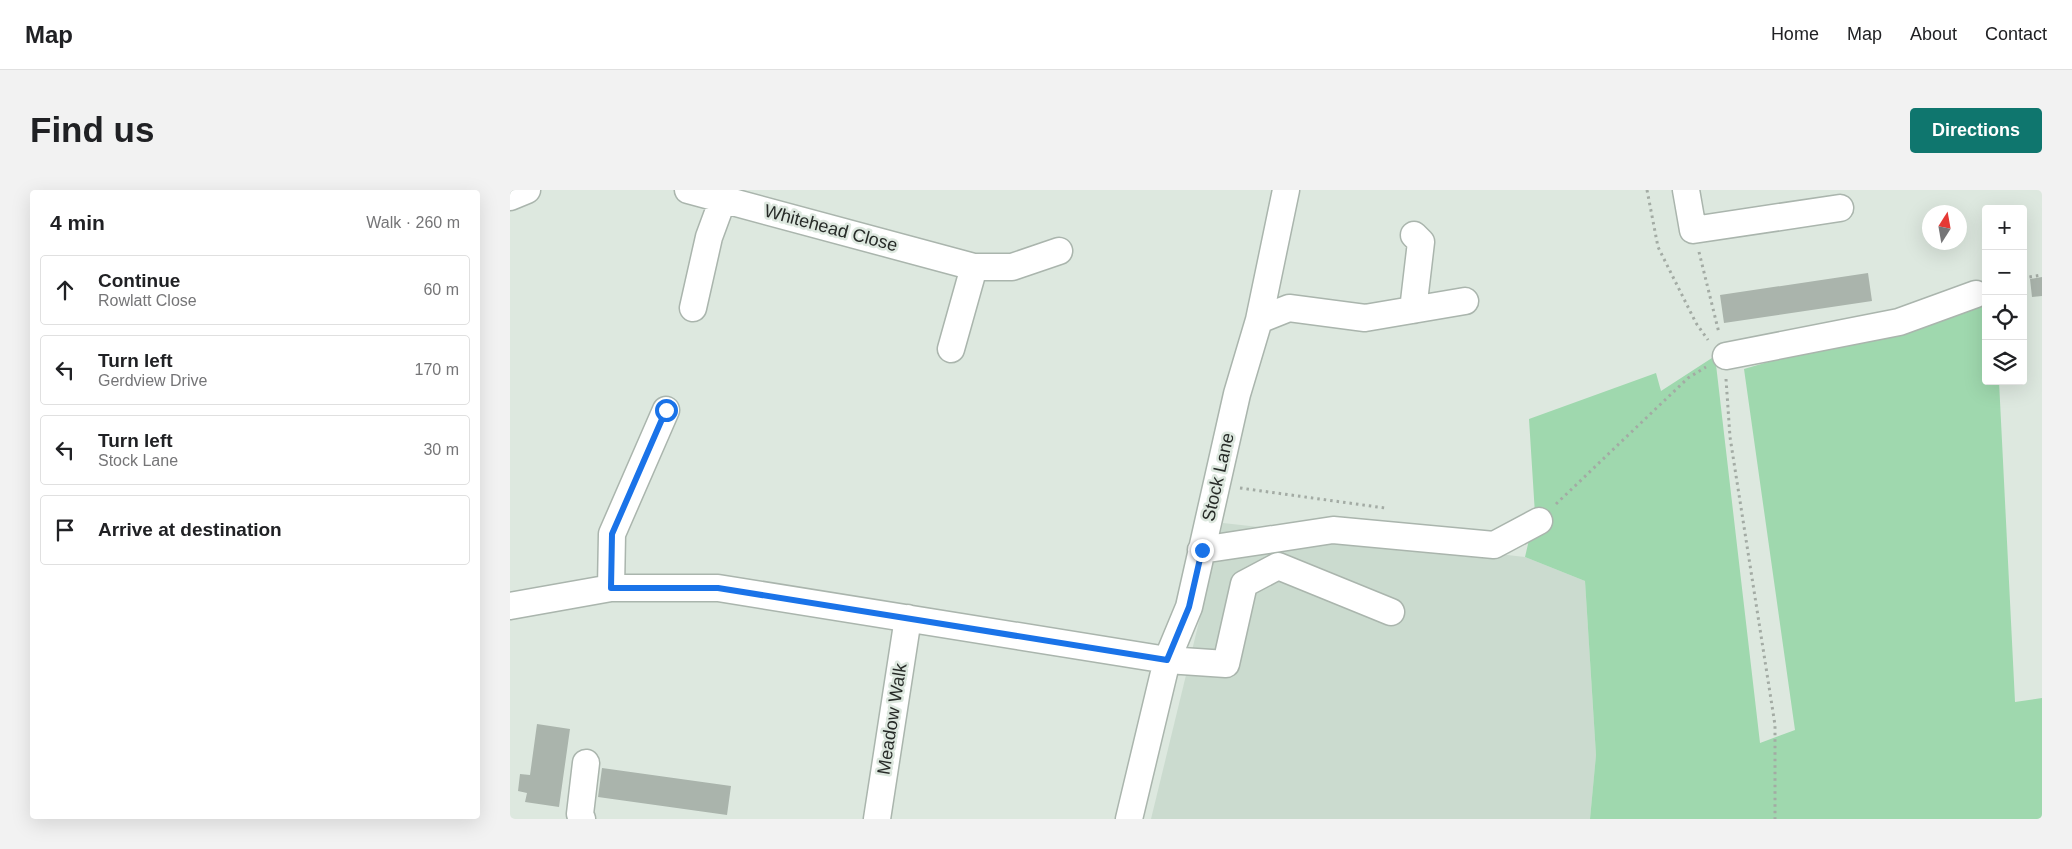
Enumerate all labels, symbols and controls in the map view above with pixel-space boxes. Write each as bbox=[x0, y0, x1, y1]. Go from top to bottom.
text: Map bbox=[25, 21, 73, 48]
text: Home bbox=[1771, 24, 1819, 44]
text: Map bbox=[1847, 24, 1882, 44]
text: About bbox=[1910, 24, 1957, 44]
text: Contact bbox=[1985, 24, 2047, 44]
button: Directions bbox=[1910, 108, 2042, 153]
text: Find us bbox=[30, 110, 154, 149]
street label: Whitehead Close bbox=[762, 201, 900, 255]
north arrow bbox=[1922, 205, 1967, 250]
map controls bbox=[1982, 205, 2027, 385]
button: + bbox=[1982, 205, 2027, 250]
text: 4 min bbox=[50, 211, 105, 234]
text: Walk · 260 m bbox=[366, 214, 460, 231]
button: − bbox=[1982, 250, 2027, 295]
text: Continue bbox=[98, 270, 180, 291]
icon: ahead bbox=[51, 276, 79, 304]
text: 60 m bbox=[423, 281, 459, 298]
text: Rowlatt Close bbox=[98, 292, 197, 309]
button: locate bbox=[1982, 295, 2027, 340]
button: layers bbox=[1982, 340, 2027, 385]
text: Turn left bbox=[98, 350, 173, 371]
icon: left bbox=[51, 356, 79, 384]
text: 170 m bbox=[415, 361, 459, 378]
text: Gerdview Drive bbox=[98, 372, 207, 389]
route start bbox=[655, 399, 678, 422]
text: Turn left bbox=[98, 430, 173, 451]
street label: Stock Lane bbox=[1198, 431, 1238, 523]
icon: left bbox=[51, 436, 79, 464]
text: 30 m bbox=[423, 441, 459, 458]
text: Stock Lane bbox=[98, 452, 178, 469]
icon: arrive bbox=[51, 516, 79, 544]
text: Arrive at destination bbox=[98, 519, 282, 540]
route end bbox=[1191, 539, 1214, 562]
street label: Meadow Walk bbox=[873, 661, 911, 776]

